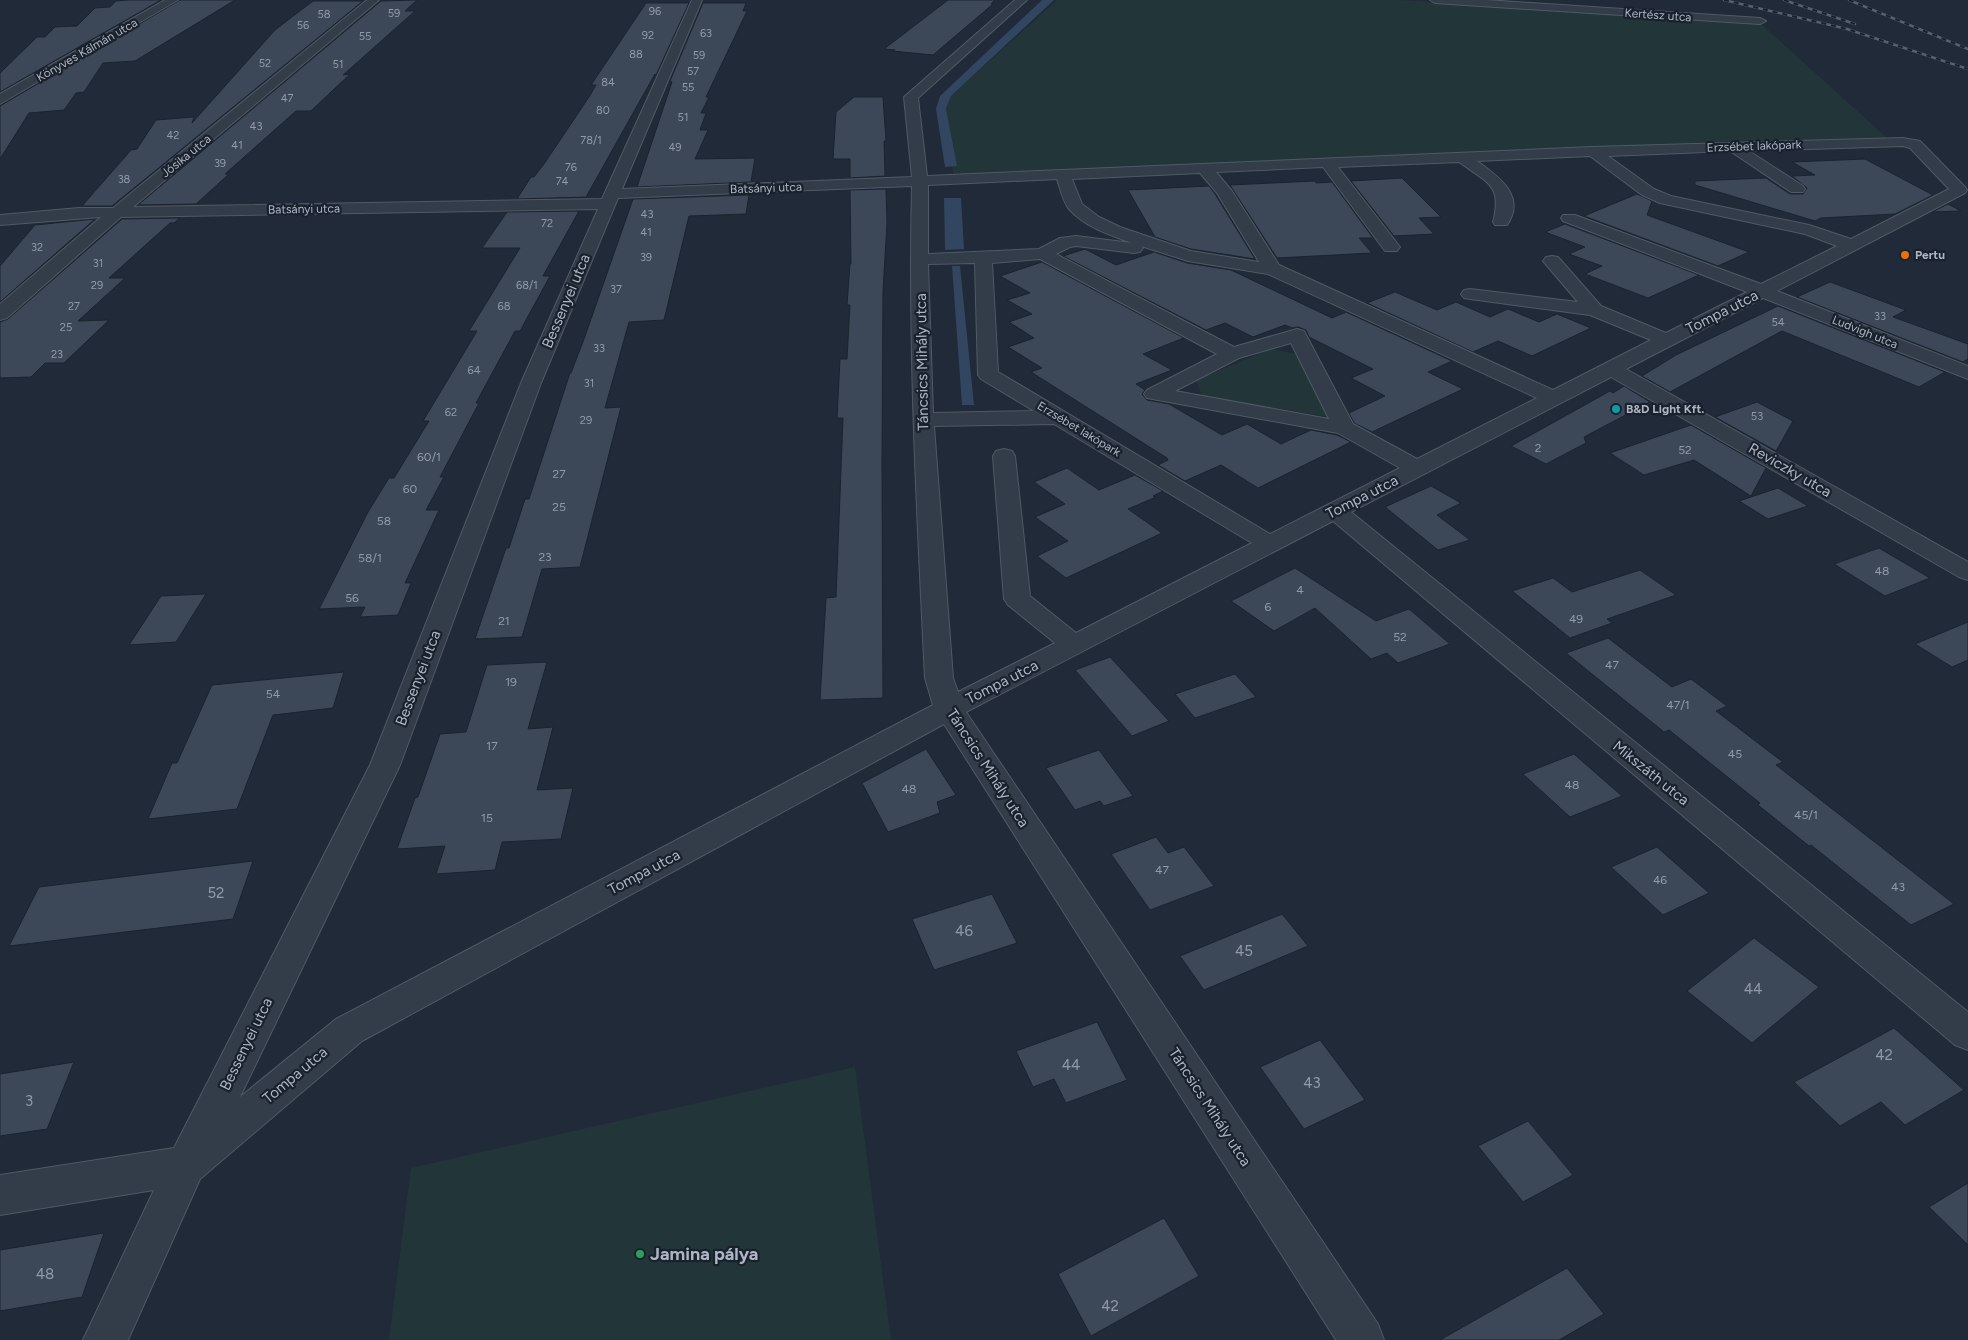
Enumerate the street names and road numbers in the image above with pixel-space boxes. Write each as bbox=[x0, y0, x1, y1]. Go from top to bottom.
street label: Kertész utca bbox=[1624, 6, 1692, 24]
street label: Könyves Kálmán utca bbox=[34, 15, 140, 85]
street label: Jósika utca bbox=[158, 132, 214, 180]
street label: Erzsébet lakópark bbox=[1706, 137, 1802, 155]
street label: Batsányi utca bbox=[730, 180, 802, 196]
street label: Batsányi utca bbox=[268, 201, 340, 217]
street label: Bessenyei utca bbox=[538, 251, 594, 351]
street label: Tompa utca bbox=[1683, 286, 1761, 338]
street label: Táncsics Mihály utca bbox=[912, 293, 932, 431]
street label: Ludvigh utca bbox=[1830, 312, 1900, 352]
street label: Erzsébet lakópark bbox=[1035, 399, 1123, 460]
street label: Reviczky utca bbox=[1745, 439, 1835, 501]
street label: Tompa utca bbox=[1323, 471, 1401, 523]
street label: Bessenyei utca bbox=[392, 628, 444, 728]
street label: Tompa utca bbox=[963, 656, 1041, 708]
street label: Táncsics Mihály utca bbox=[943, 705, 1033, 831]
street label: Mikszáth utca bbox=[1609, 737, 1693, 809]
street label: Tompa utca bbox=[605, 846, 683, 898]
street label: Bessenyei utca bbox=[216, 995, 276, 1093]
street label: Tompa utca bbox=[259, 1043, 331, 1107]
street label: Táncsics Mihály utca bbox=[1165, 1044, 1255, 1170]

